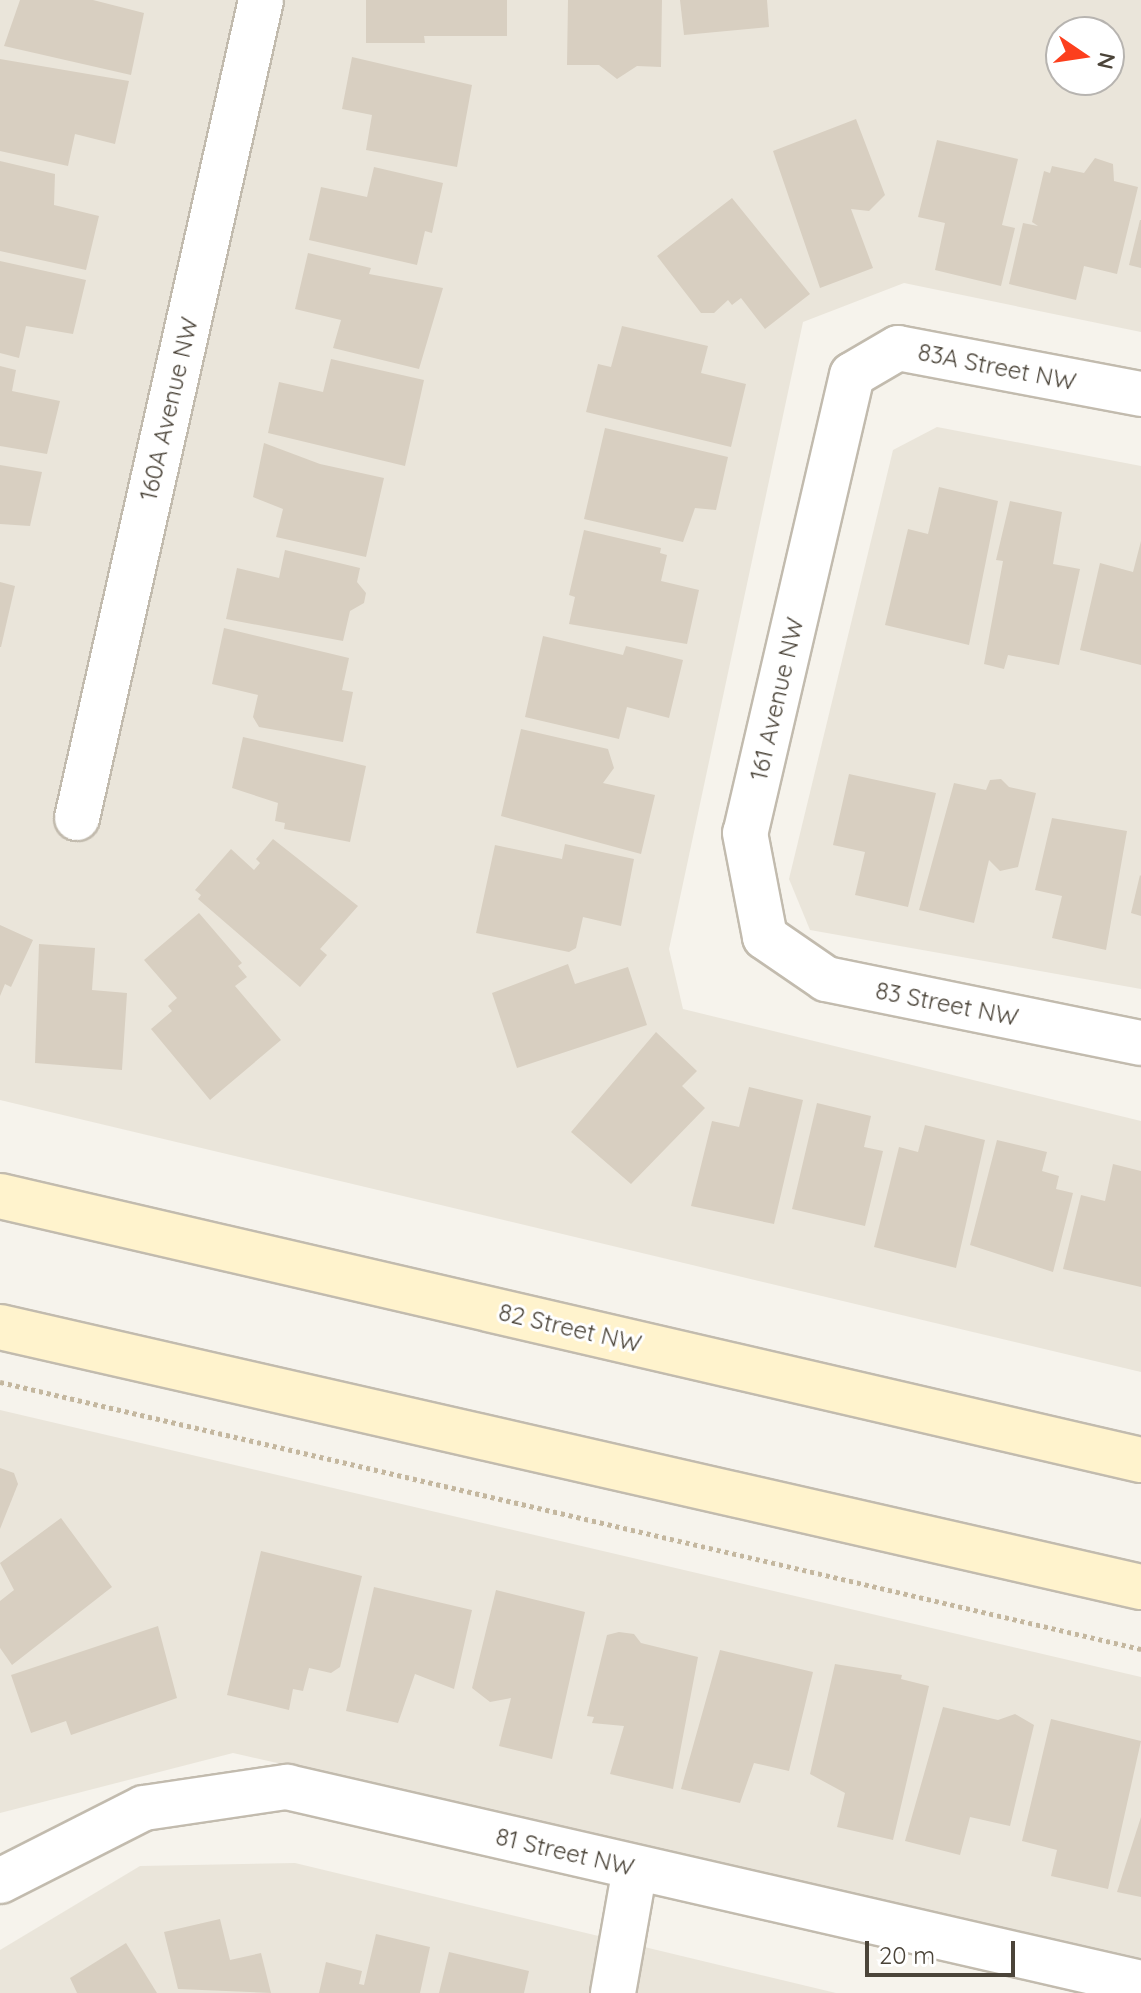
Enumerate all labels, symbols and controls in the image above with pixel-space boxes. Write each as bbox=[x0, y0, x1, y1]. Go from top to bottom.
north arrow bbox=[1045, 16, 1125, 96]
text: N bbox=[1091, 50, 1122, 72]
street label: 160A Avenue NW bbox=[134, 315, 204, 503]
street label: 83A Street NW bbox=[916, 338, 1078, 396]
street label: 161 Avenue NW bbox=[744, 615, 810, 783]
street label: 83 Street NW bbox=[873, 976, 1021, 1032]
street label: 82 Street NW bbox=[496, 1298, 644, 1358]
street label: 81 Street NW bbox=[493, 1822, 637, 1882]
scale bar bbox=[869, 1925, 1019, 1975]
text: 20 m bbox=[879, 1940, 935, 1970]

